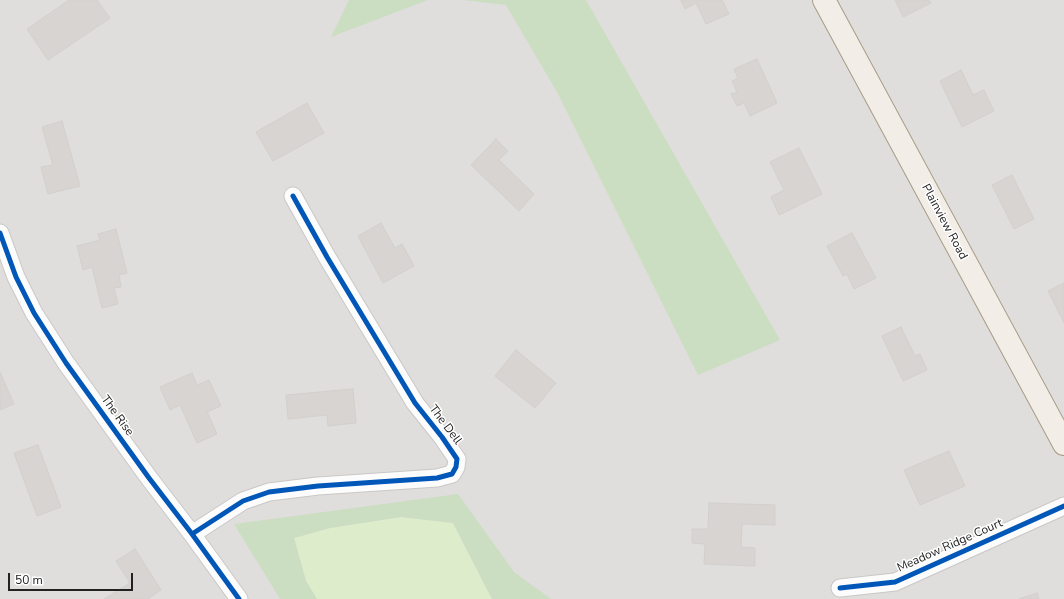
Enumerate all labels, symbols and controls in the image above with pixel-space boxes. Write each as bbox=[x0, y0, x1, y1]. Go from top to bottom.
street label: Plainview Road bbox=[918, 182, 970, 262]
street label: The Rise bbox=[98, 393, 136, 439]
street label: The Dell bbox=[425, 402, 465, 448]
street label: Meadow Ridge Court bbox=[895, 516, 1005, 576]
scale bar bbox=[10, 565, 135, 591]
text: 50 m bbox=[15, 572, 43, 588]

